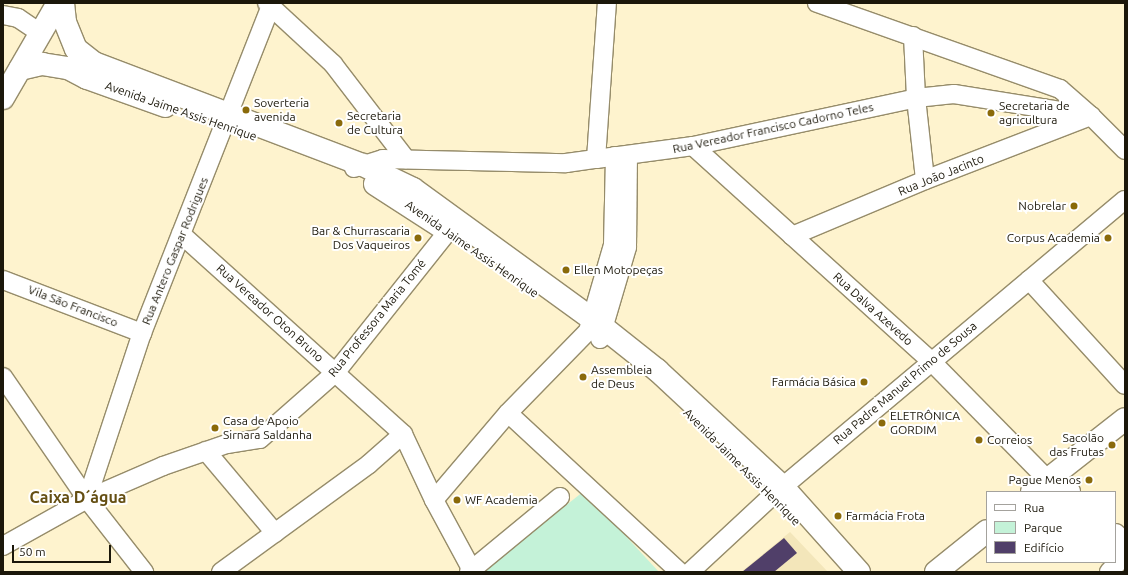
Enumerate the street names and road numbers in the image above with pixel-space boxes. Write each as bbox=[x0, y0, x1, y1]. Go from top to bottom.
street label: Avenida Jaime Assis Henrique bbox=[103, 78, 259, 144]
street label: Rua Vereador Francisco Cadorno Teles bbox=[671, 100, 875, 156]
street label: Rua João Jacinto bbox=[896, 151, 986, 199]
street label: Rua Antero Gaspar Rodrigues bbox=[139, 175, 211, 327]
street label: Avenida Jaime Assis Henrique bbox=[403, 197, 541, 301]
street label: Rua Professora Maria Tomé bbox=[325, 256, 429, 380]
street label: Rua Vereador Oton Bruno bbox=[213, 261, 327, 365]
street label: Rua Dalva Azevedo bbox=[830, 269, 916, 349]
street label: Vila São Francisco bbox=[26, 282, 120, 330]
street label: Rua Padre Manuel Primo de Sousa bbox=[830, 319, 980, 447]
street label: Avenida Jaime Assis Henrique bbox=[680, 405, 804, 529]

